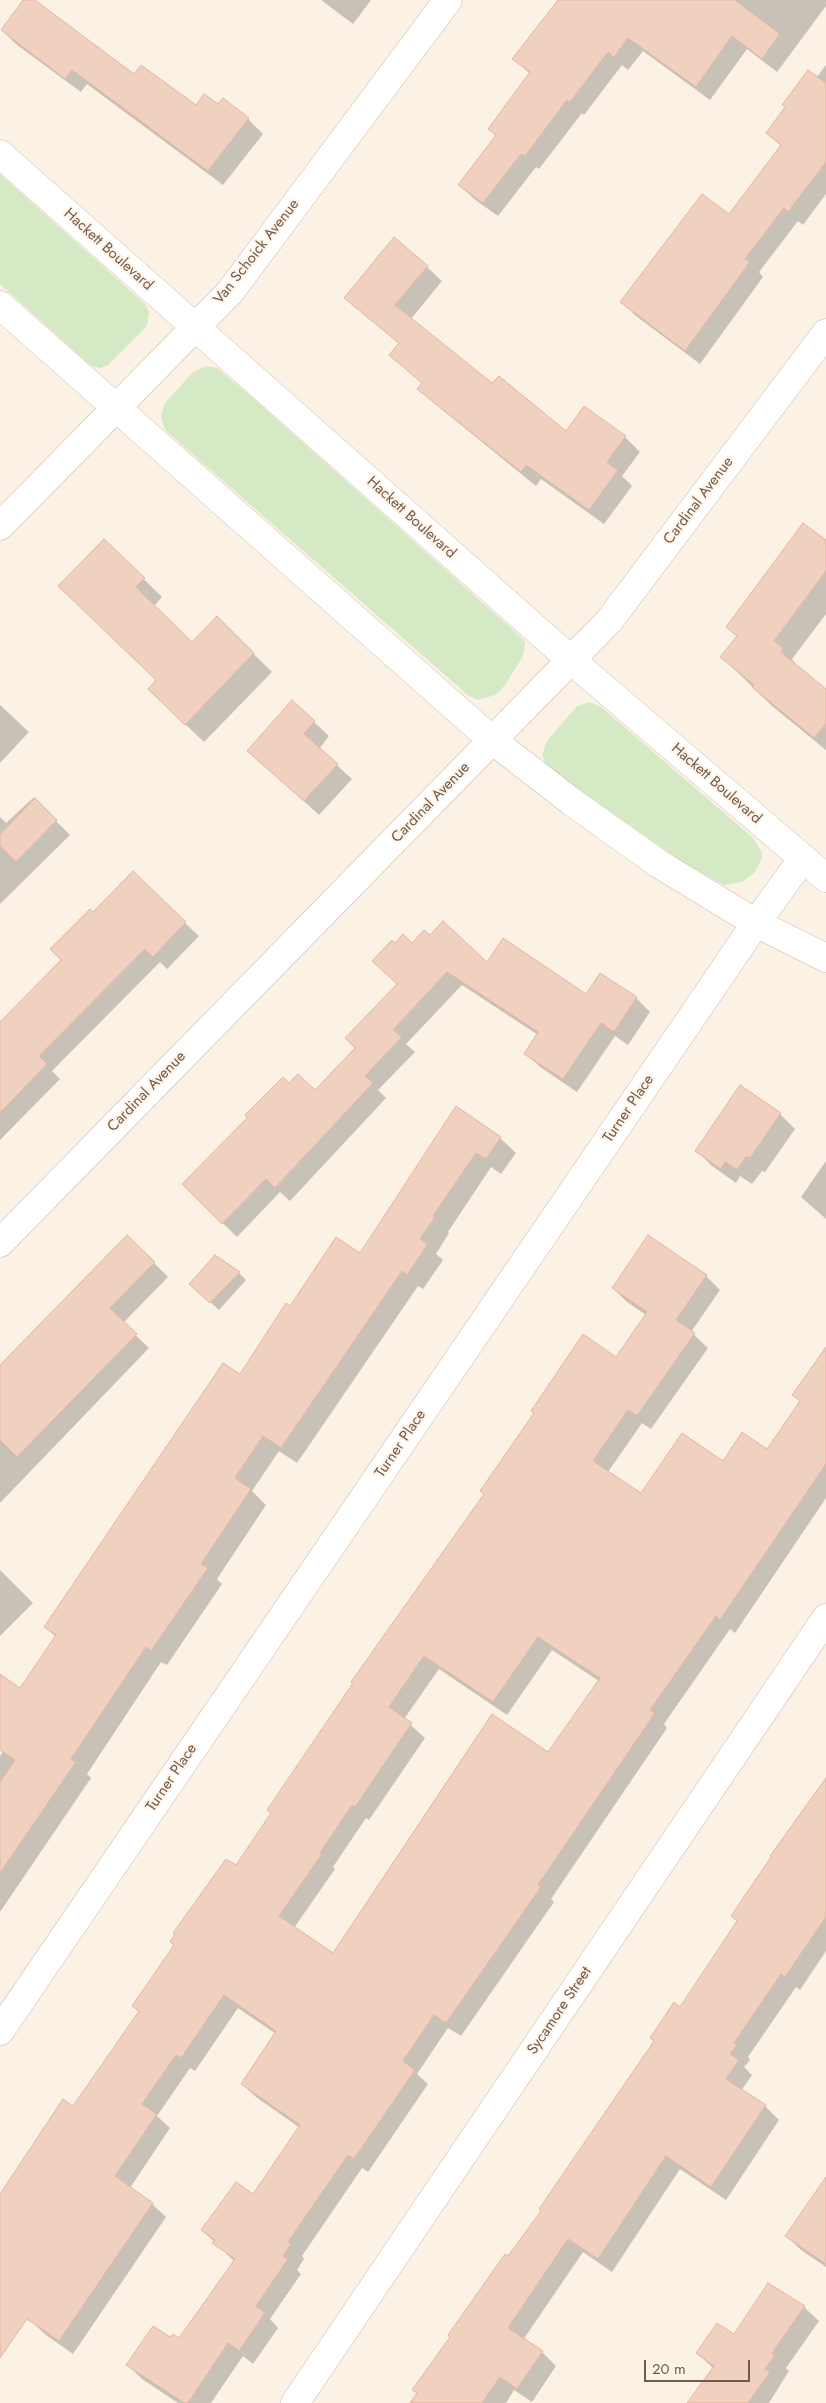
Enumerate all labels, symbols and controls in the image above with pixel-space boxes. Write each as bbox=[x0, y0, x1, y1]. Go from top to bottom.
street label: Van Schoick Avenue bbox=[210, 196, 304, 308]
street label: Hackett Boulevard bbox=[60, 205, 156, 295]
street label: Cardinal Avenue bbox=[660, 454, 738, 548]
street label: Hackett Boulevard bbox=[363, 473, 459, 563]
street label: Hackett Boulevard bbox=[667, 740, 765, 828]
street label: Cardinal Avenue bbox=[388, 759, 474, 847]
street label: Cardinal Avenue bbox=[104, 1048, 190, 1136]
street label: Turner Place bbox=[600, 1072, 658, 1146]
street label: Turner Place bbox=[372, 1407, 430, 1481]
street label: Turner Place bbox=[143, 1741, 201, 1815]
street label: Sycamore Street bbox=[524, 1964, 596, 2058]
scale bar bbox=[646, 2350, 752, 2382]
text: 20 m bbox=[652, 2358, 686, 2380]

